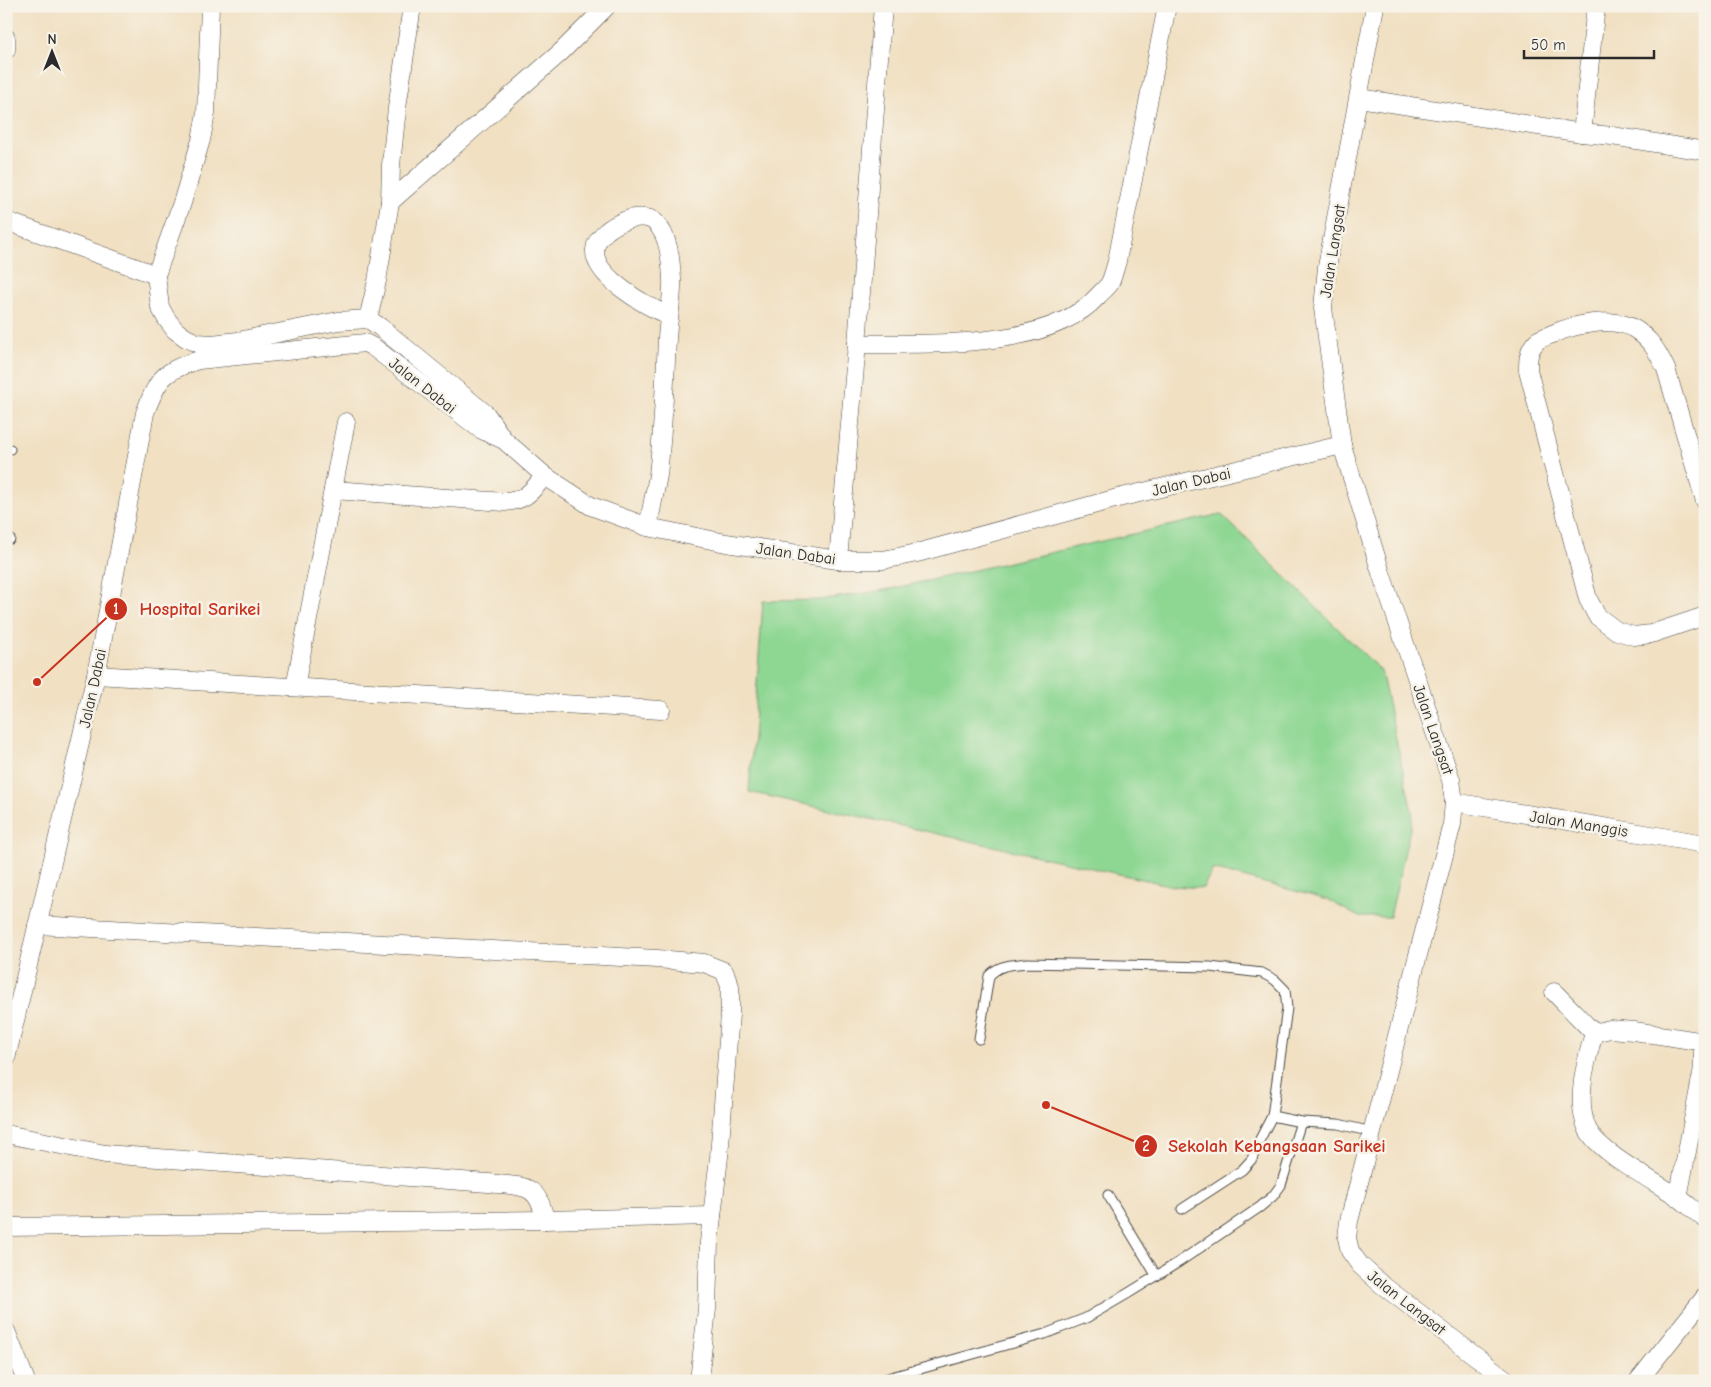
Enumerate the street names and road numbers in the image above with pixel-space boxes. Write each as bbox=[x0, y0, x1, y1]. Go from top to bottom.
street label: Jalan Langsat bbox=[1317, 203, 1349, 299]
street label: Jalan Dabai bbox=[385, 354, 460, 418]
street label: Jalan Dabai bbox=[1150, 464, 1232, 500]
street label: Jalan Dabai bbox=[755, 539, 837, 568]
street label: Jalan Dabai bbox=[76, 647, 110, 729]
street label: Jalan Langsat bbox=[1409, 682, 1457, 777]
street label: Jalan Manggis bbox=[1528, 807, 1630, 841]
street label: Jalan Langsat bbox=[1364, 1267, 1449, 1339]

